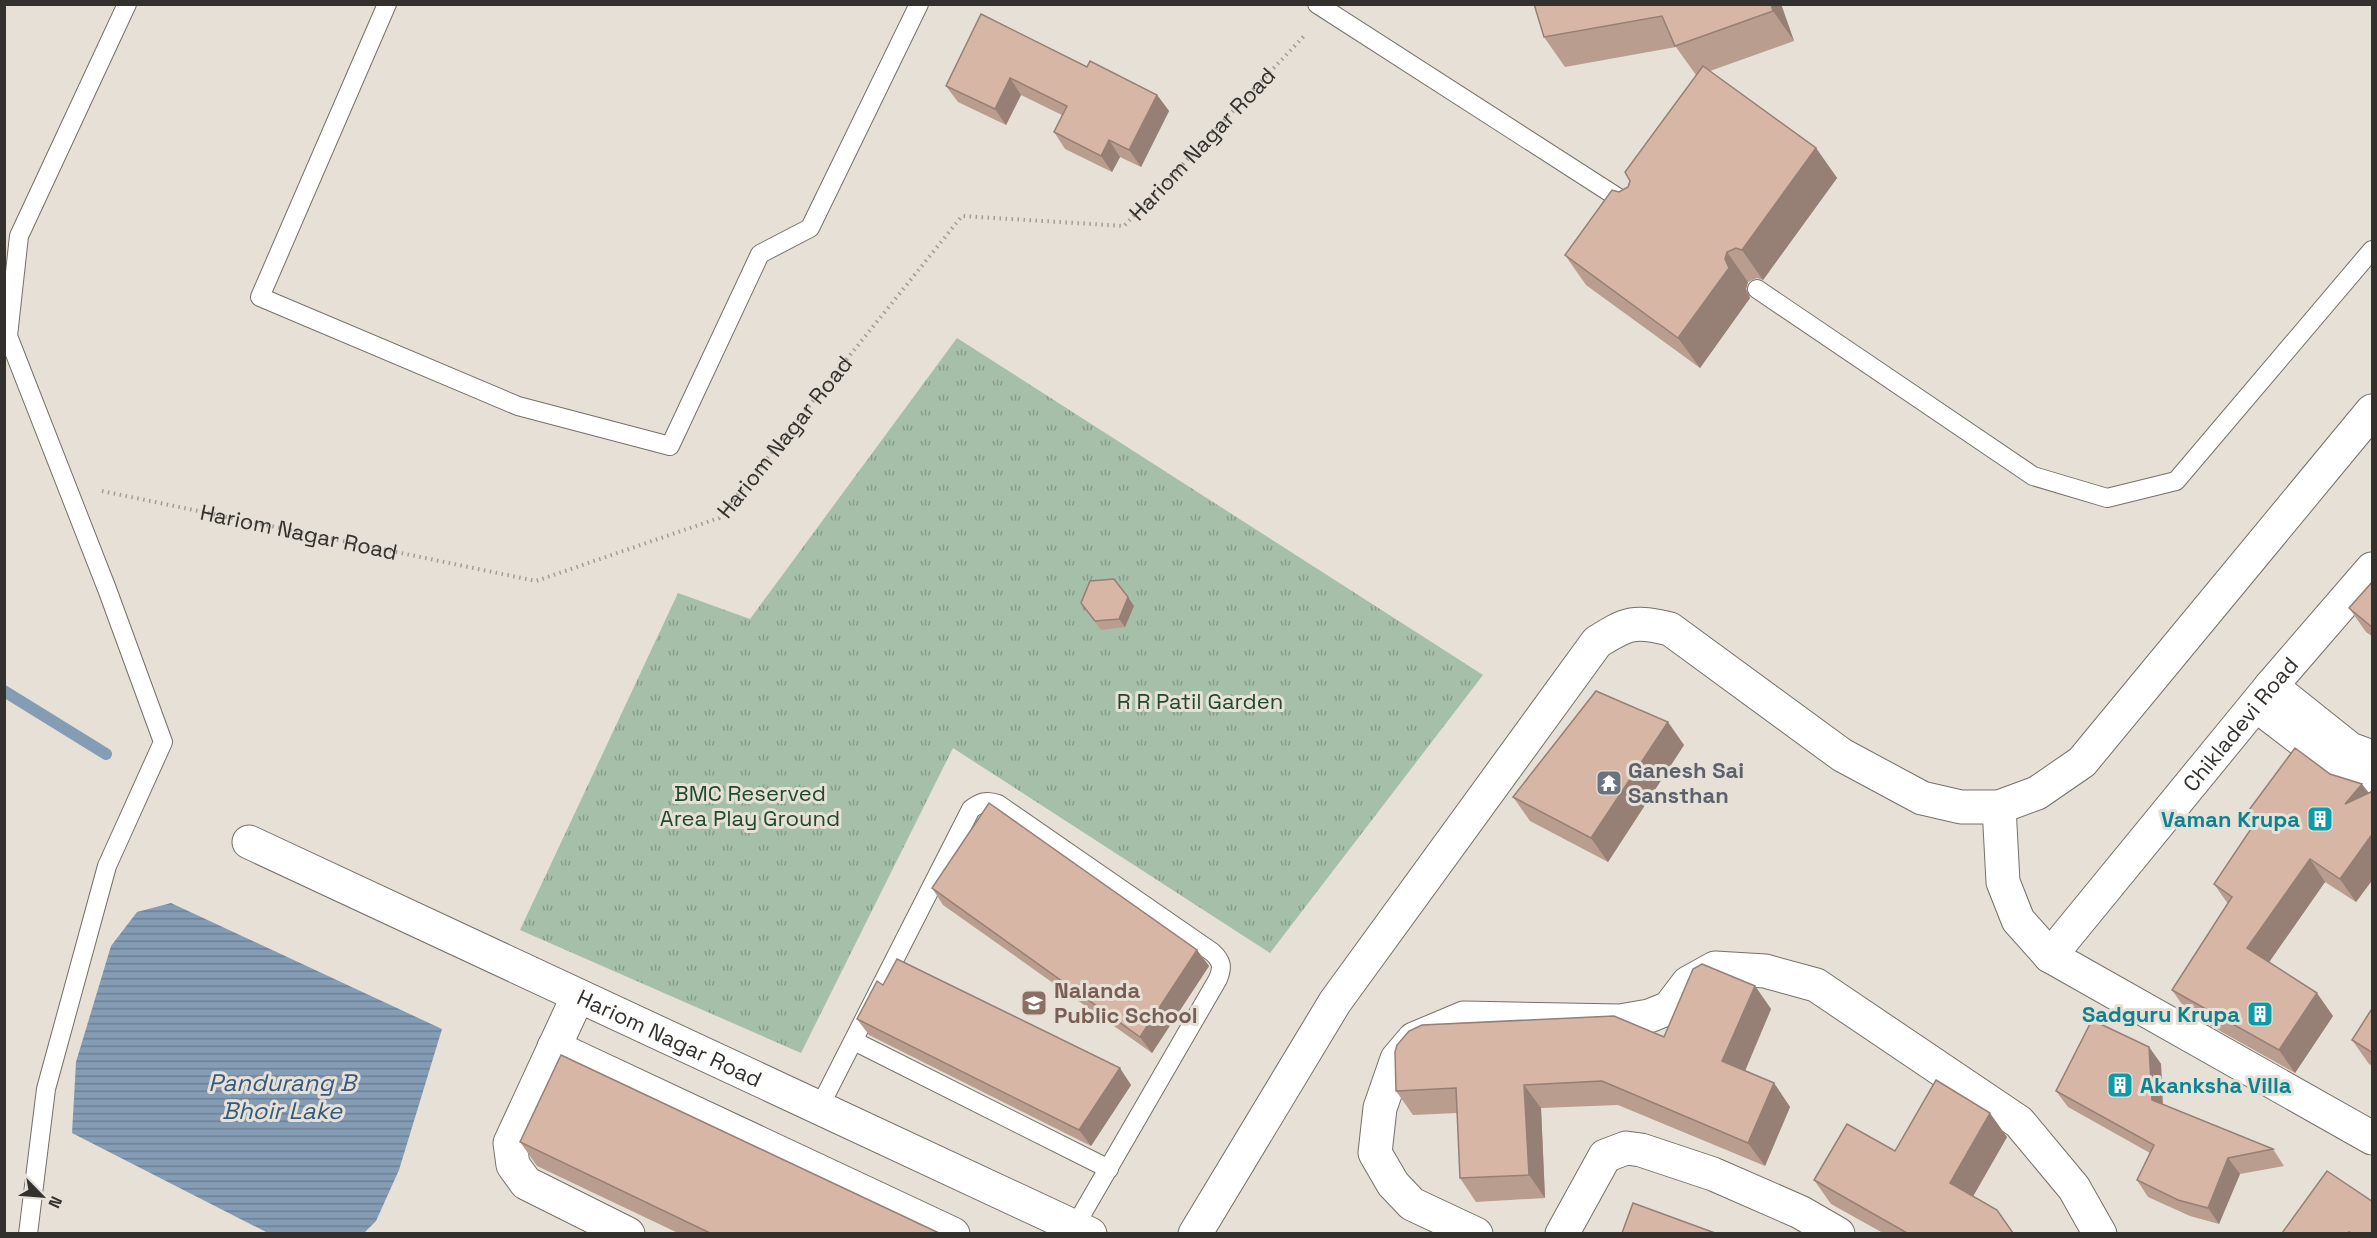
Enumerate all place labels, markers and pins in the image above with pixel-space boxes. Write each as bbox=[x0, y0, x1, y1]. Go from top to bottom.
place label: Ganesh Sai Sansthan bbox=[1628, 756, 1744, 809]
temple icon: Ganesh Sai Sansthan bbox=[1594, 768, 1624, 798]
building icon: Vaman Krupa bbox=[2305, 804, 2335, 834]
place label: Vaman Krupa bbox=[2161, 805, 2300, 833]
place label: Nalanda Public School bbox=[1054, 976, 1198, 1029]
school or university icon: Nalanda Public School bbox=[1019, 988, 1049, 1018]
building icon: Sadguru Krupa bbox=[2245, 999, 2275, 1029]
place label: Sadguru Krupa bbox=[2082, 1000, 2240, 1028]
building icon: Akanksha Villa bbox=[2105, 1070, 2135, 1100]
place label: Akanksha Villa bbox=[2140, 1071, 2292, 1099]

